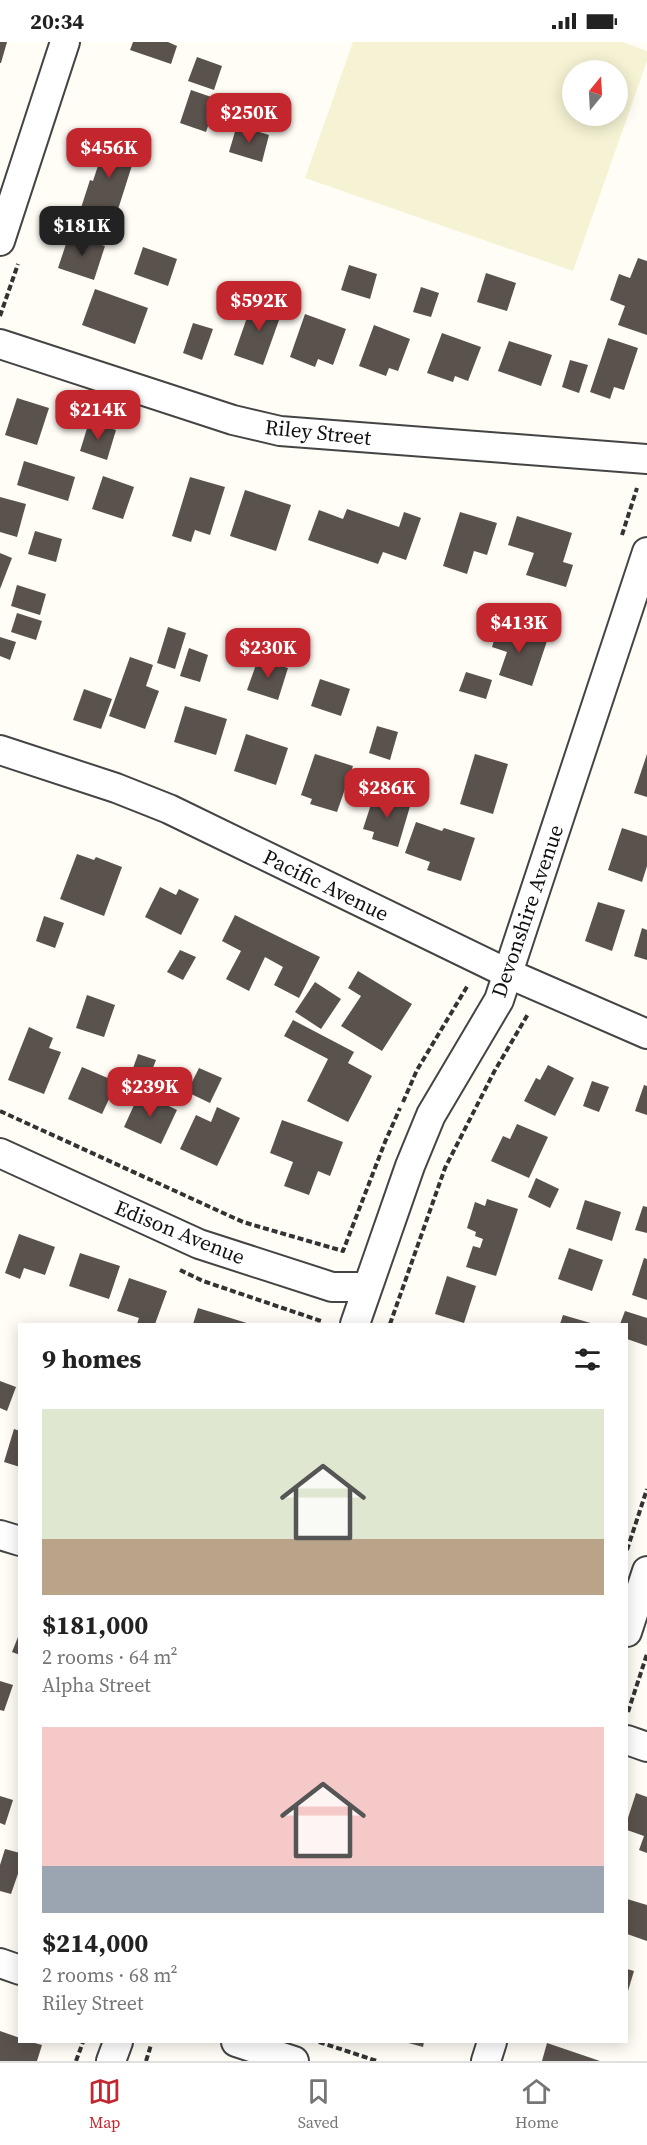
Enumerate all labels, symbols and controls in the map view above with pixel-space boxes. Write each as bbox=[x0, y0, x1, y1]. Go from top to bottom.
text: 20:34 bbox=[30, 6, 84, 36]
north arrow bbox=[562, 60, 628, 126]
map controls bbox=[562, 60, 628, 126]
pin: $250K bbox=[207, 93, 291, 144]
text: $250K bbox=[220, 98, 278, 126]
pin: $456K bbox=[67, 128, 151, 179]
text: $456K bbox=[80, 133, 138, 161]
pin: $181K bbox=[40, 206, 124, 257]
text: $181K bbox=[53, 211, 111, 239]
pin: $592K bbox=[217, 281, 301, 332]
text: $592K bbox=[230, 286, 288, 314]
pin: $214K bbox=[56, 390, 140, 441]
text: $214K bbox=[69, 395, 127, 423]
street label: Riley Street bbox=[263, 412, 373, 452]
pin: $413K bbox=[477, 603, 561, 654]
text: $413K bbox=[490, 608, 548, 636]
pin: $230K bbox=[226, 628, 310, 679]
text: $230K bbox=[239, 633, 297, 661]
pin: $286K bbox=[345, 768, 429, 819]
text: $286K bbox=[358, 773, 416, 801]
street label: Devonshire Avenue bbox=[484, 821, 570, 1001]
street label: Pacific Avenue bbox=[258, 842, 394, 928]
pin: $239K bbox=[108, 1067, 192, 1118]
text: $239K bbox=[121, 1072, 179, 1100]
street label: Edison Avenue bbox=[111, 1193, 249, 1271]
text: 9 homes bbox=[42, 1341, 141, 1377]
icon: filters bbox=[571, 1343, 604, 1376]
icon: home bbox=[269, 1448, 377, 1556]
text: $181,000 bbox=[42, 1607, 148, 1643]
text: 2 rooms · 64 m² bbox=[42, 1643, 178, 1671]
text: Alpha Street bbox=[42, 1671, 151, 1699]
icon: home bbox=[269, 1766, 377, 1874]
text: $214,000 bbox=[42, 1925, 148, 1961]
text: 2 rooms · 68 m² bbox=[42, 1961, 178, 1989]
text: Riley Street bbox=[42, 1989, 144, 2017]
tab: Map bbox=[88, 2075, 121, 2133]
tab: Saved bbox=[298, 2075, 339, 2133]
tab: Home bbox=[515, 2075, 559, 2133]

